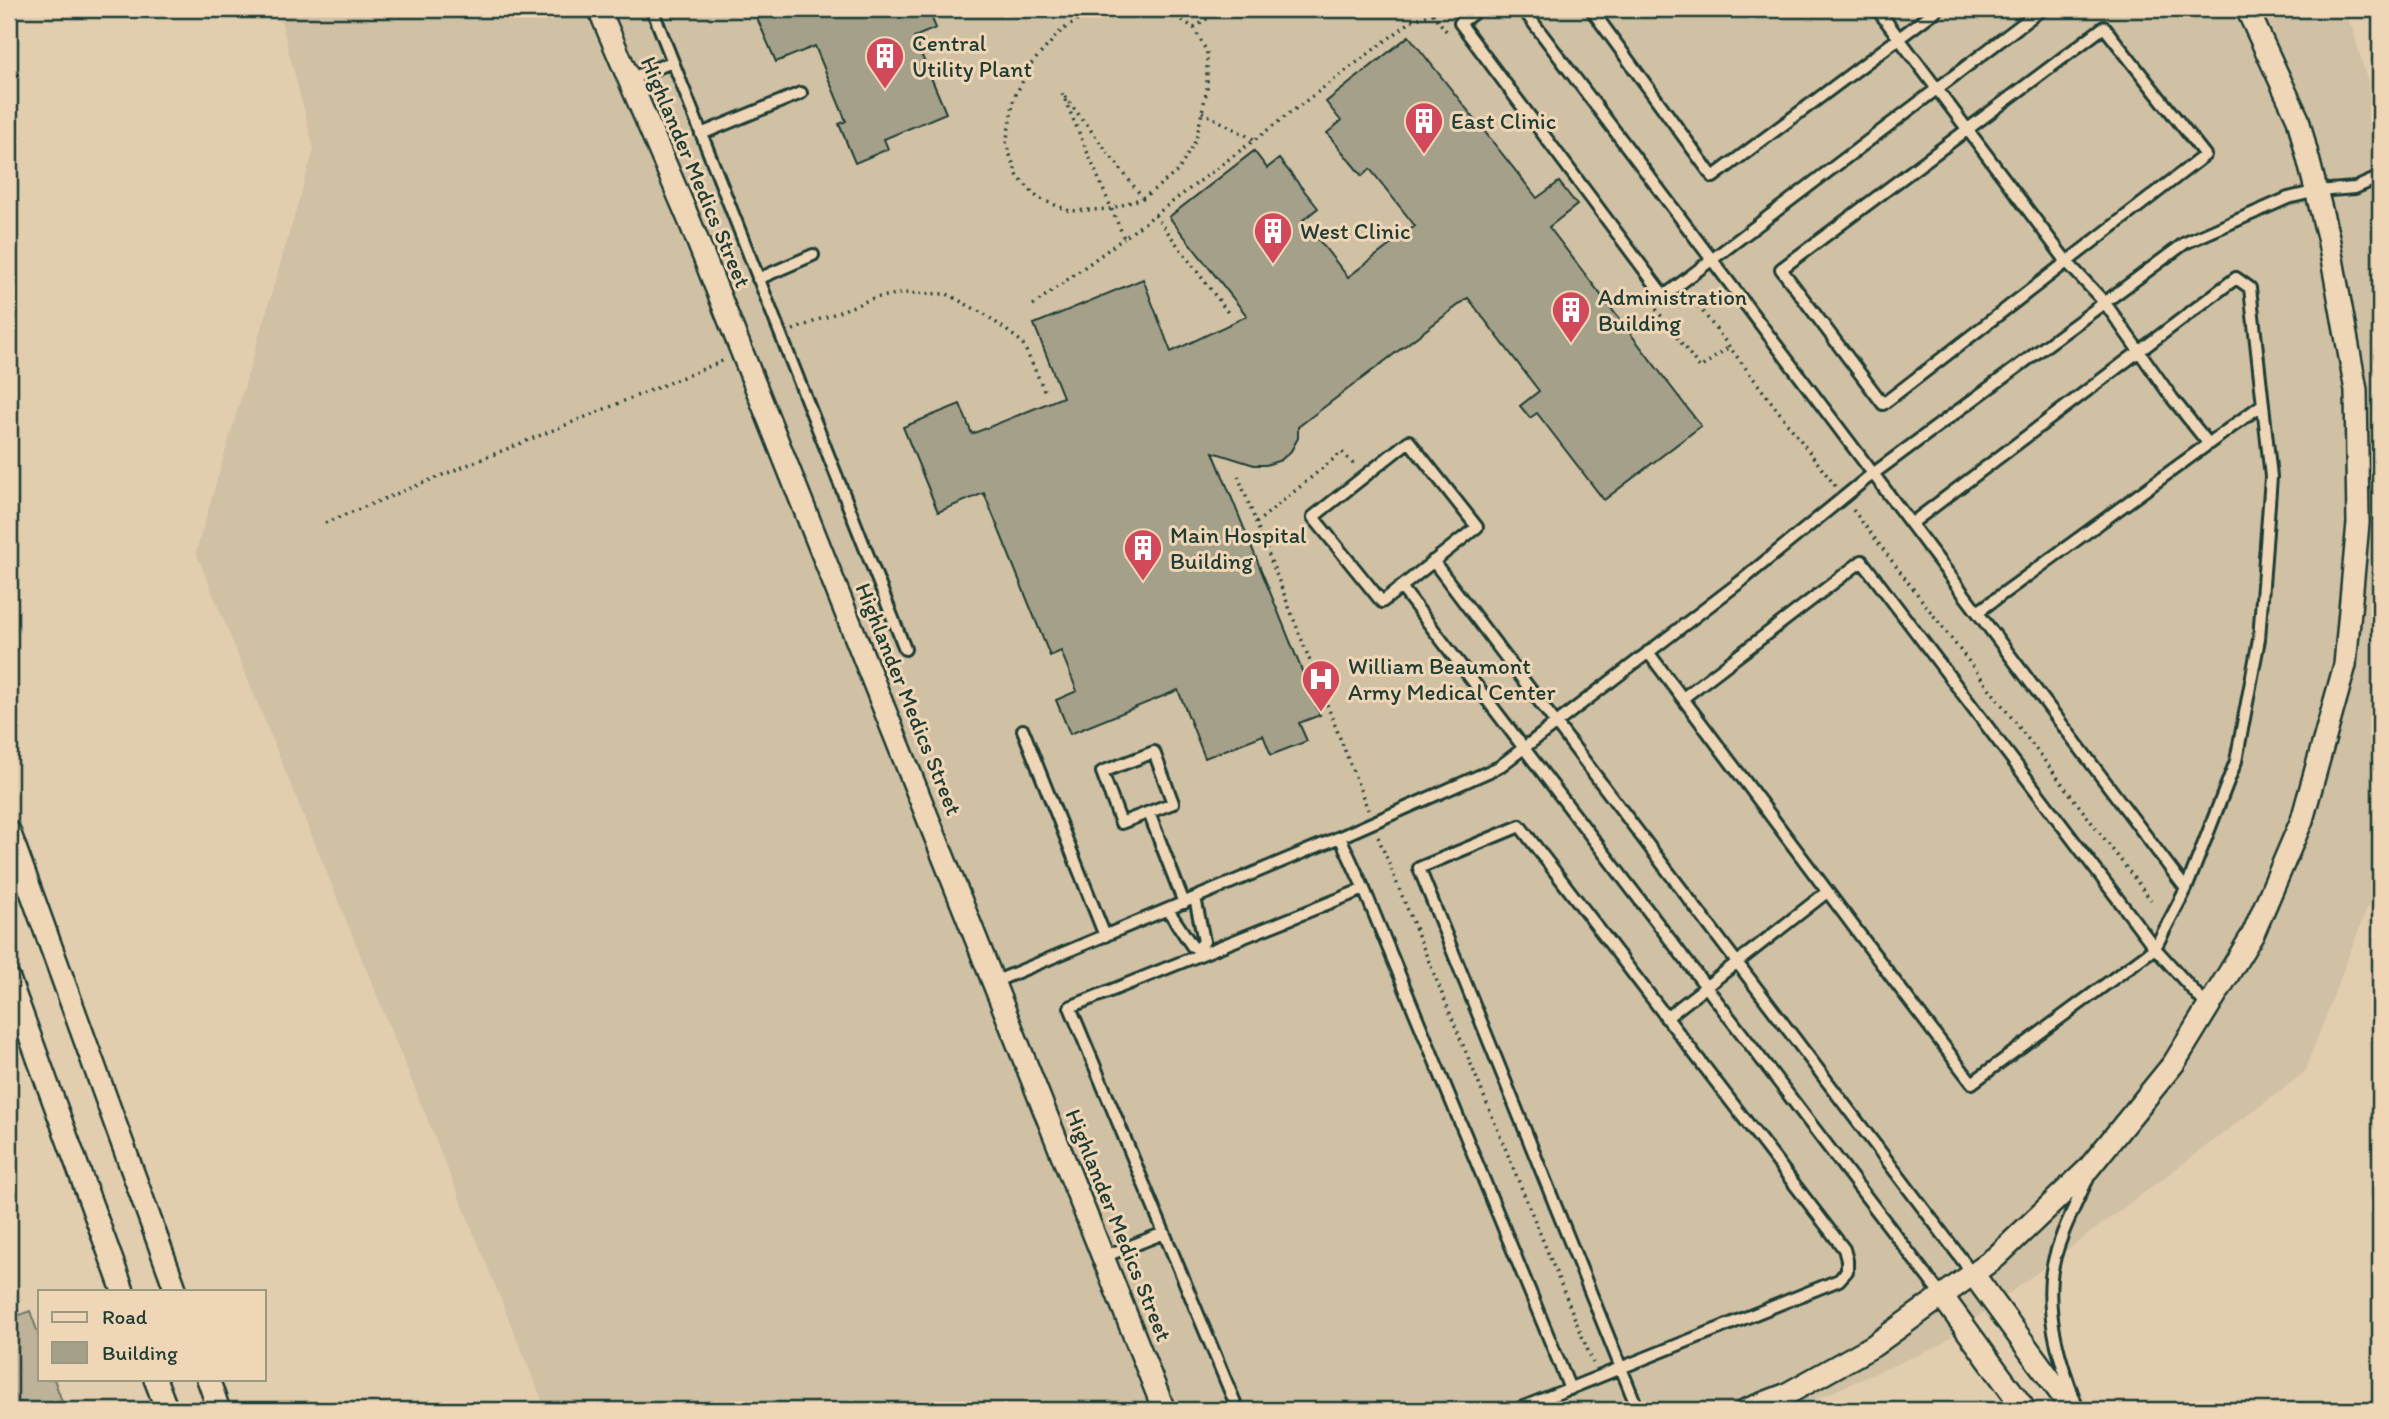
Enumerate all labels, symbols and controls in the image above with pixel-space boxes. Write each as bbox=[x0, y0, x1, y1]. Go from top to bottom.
place label: Central Utility Plant bbox=[912, 29, 1032, 83]
building icon: Central Utility Plant bbox=[864, 35, 906, 90]
street label: Highlander Medics Street bbox=[635, 52, 758, 292]
building icon: East Clinic bbox=[1403, 100, 1445, 155]
place label: East Clinic bbox=[1451, 107, 1556, 135]
building icon: West Clinic bbox=[1252, 210, 1294, 265]
place label: West Clinic bbox=[1300, 217, 1410, 245]
place label: Administration Building bbox=[1598, 283, 1747, 337]
building icon: Administration Building bbox=[1550, 289, 1592, 344]
place label: Main Hospital Building bbox=[1170, 521, 1307, 575]
building icon: Main Hospital Building bbox=[1122, 527, 1164, 582]
street label: Highlander Medics Street bbox=[850, 579, 969, 820]
place label: William Beaumont Army Medical Center bbox=[1348, 652, 1556, 706]
hospital icon: William Beaumont Army Medical Center bbox=[1300, 658, 1342, 713]
street label: Highlander Medics Street bbox=[1060, 1105, 1179, 1346]
legend bbox=[38, 1290, 266, 1380]
text: Road bbox=[102, 1304, 148, 1329]
text: Building bbox=[102, 1340, 178, 1365]

